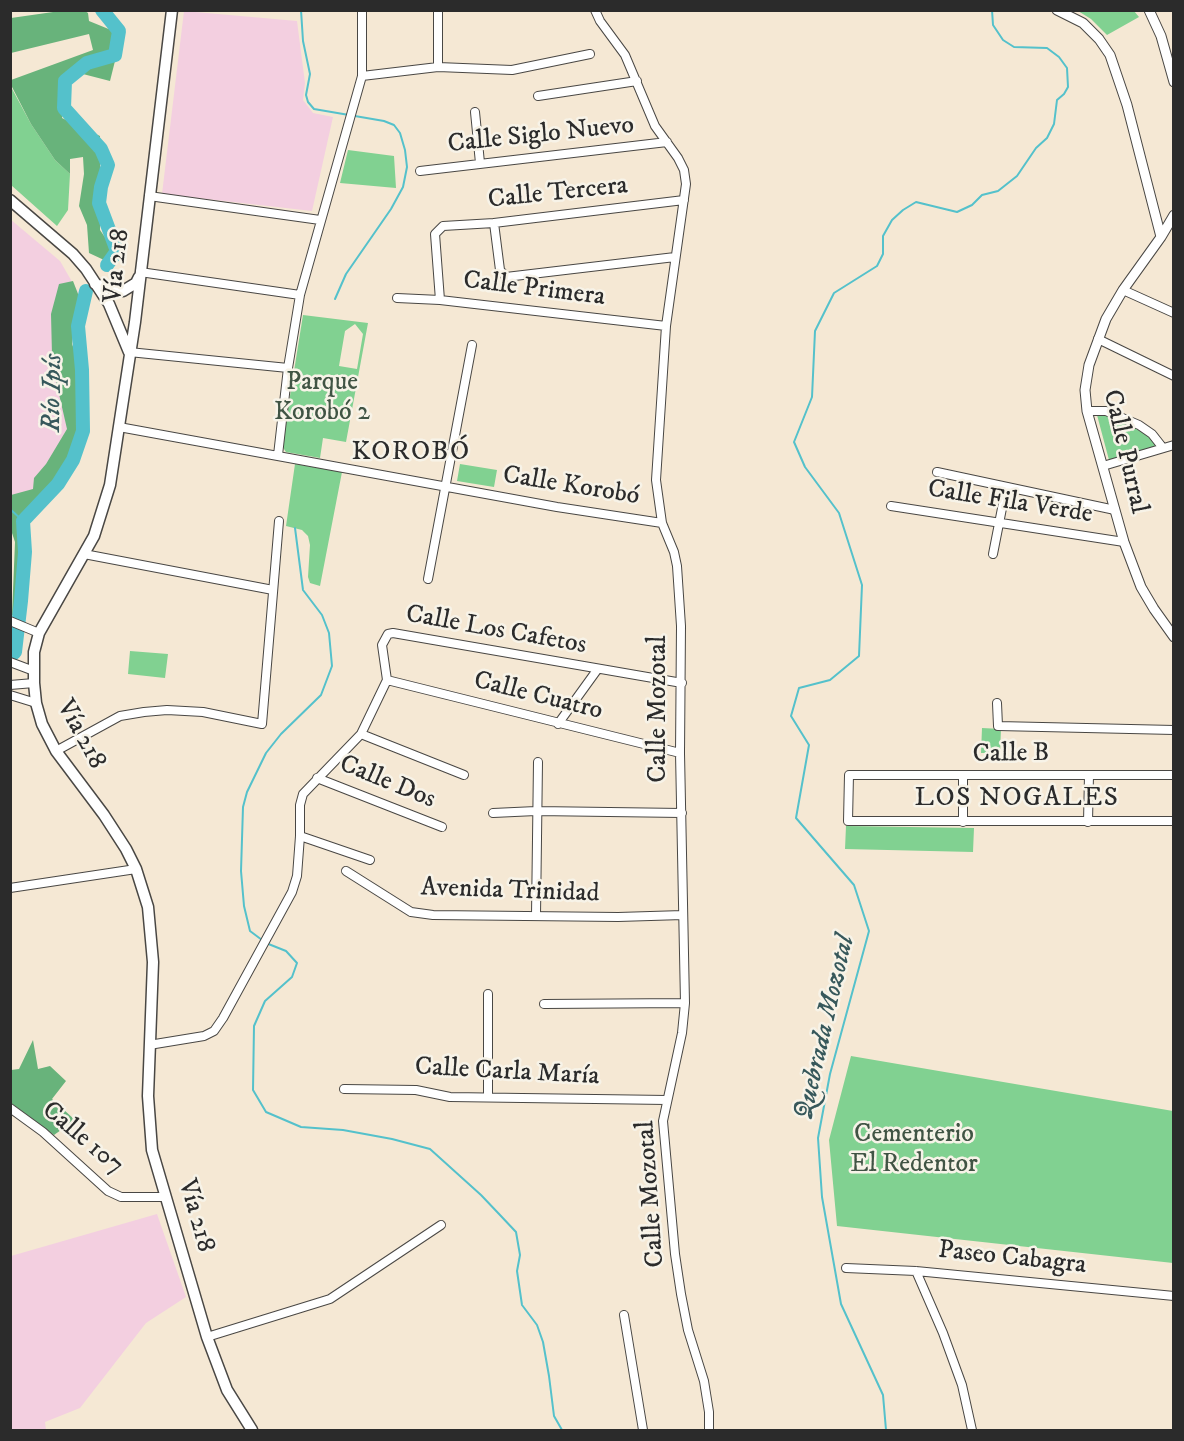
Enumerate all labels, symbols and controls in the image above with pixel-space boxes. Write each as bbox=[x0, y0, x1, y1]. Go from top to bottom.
street label: Calle Siglo Nuevo bbox=[446, 111, 636, 161]
street label: Calle Tercera bbox=[487, 171, 629, 217]
street label: Vía 218 bbox=[99, 227, 137, 305]
street label: Calle Primera bbox=[461, 266, 607, 314]
water label: Río Ipís bbox=[37, 354, 71, 432]
park label: Parque Korobó 2 bbox=[274, 368, 370, 430]
street label: Calle Purral bbox=[1095, 387, 1153, 517]
district label: KOROBÓ bbox=[351, 437, 471, 469]
street label: Calle Korobó bbox=[500, 461, 642, 513]
street label: Calle Fila Verde bbox=[925, 475, 1095, 531]
street label: Calle Los Cafetos bbox=[403, 600, 589, 662]
street label: Calle Mozotal bbox=[644, 635, 676, 783]
street label: Calle Cuatro bbox=[470, 666, 606, 728]
street label: Vía 218 bbox=[48, 695, 112, 775]
street label: Calle B bbox=[972, 739, 1050, 771]
street label: Calle Dos bbox=[334, 750, 440, 816]
district label: LOS NOGALES bbox=[915, 783, 1119, 815]
street label: Avenida Trinidad bbox=[420, 873, 600, 911]
water label: Quebrada Mozotal bbox=[789, 932, 863, 1124]
street label: Calle Carla María bbox=[414, 1053, 600, 1093]
street label: Calle 107 bbox=[35, 1096, 129, 1182]
street label: Calle Mozotal bbox=[631, 1119, 673, 1269]
park label: Cementerio El Redentor bbox=[850, 1120, 978, 1182]
street label: Vía 218 bbox=[170, 1176, 220, 1256]
street label: Paseo Cabagra bbox=[936, 1236, 1088, 1282]

